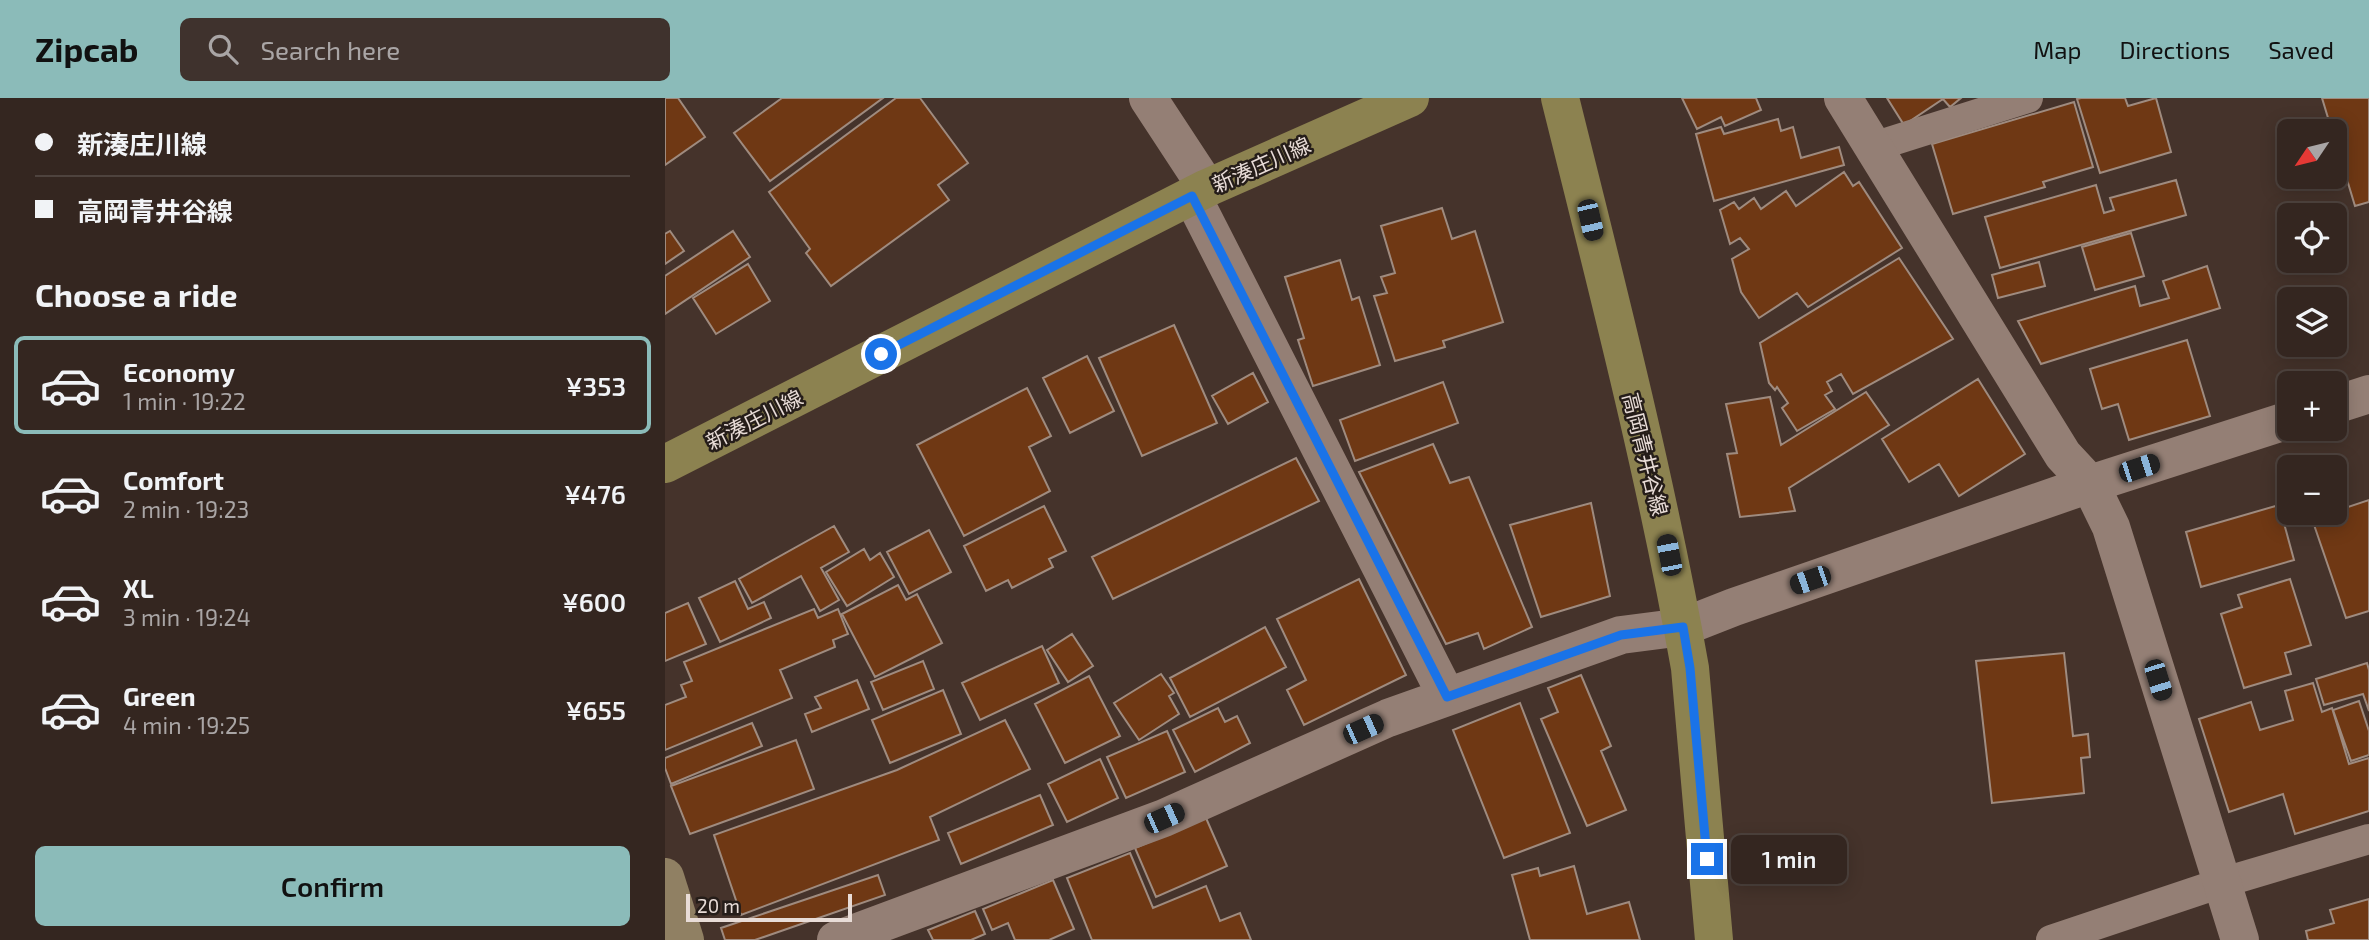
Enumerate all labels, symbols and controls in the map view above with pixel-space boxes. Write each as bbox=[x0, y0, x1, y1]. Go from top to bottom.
search box bbox=[180, 18, 670, 81]
text: Zipcab bbox=[35, 29, 138, 69]
icon: search bbox=[204, 30, 242, 68]
text: Search here bbox=[260, 34, 400, 65]
text: Map bbox=[2033, 35, 2081, 64]
text: Directions bbox=[2119, 35, 2230, 64]
text: Saved bbox=[2268, 35, 2334, 64]
north arrow bbox=[2277, 119, 2347, 189]
map controls bbox=[2277, 119, 2347, 525]
text: 新湊庄川線 bbox=[77, 128, 207, 159]
street label: 新湊庄川線 bbox=[1208, 131, 1314, 197]
text: 高岡青井谷線 bbox=[77, 195, 233, 226]
car bbox=[1576, 197, 1605, 243]
button: locate bbox=[2277, 203, 2347, 273]
text: Choose a ride bbox=[35, 275, 238, 313]
button: layers bbox=[2277, 287, 2347, 357]
route start bbox=[865, 338, 897, 370]
icon: car bbox=[39, 354, 102, 417]
text: Economy bbox=[123, 356, 235, 387]
text: ¥353 bbox=[566, 370, 626, 401]
button: + bbox=[2277, 371, 2347, 441]
street label: 新湊庄川線 bbox=[702, 384, 806, 454]
text: 1 min · 19:22 bbox=[123, 387, 246, 415]
street label: 高岡青井谷線 bbox=[1619, 390, 1673, 518]
car bbox=[2116, 452, 2163, 484]
button: − bbox=[2277, 455, 2347, 525]
icon: car bbox=[39, 462, 102, 525]
text: Comfort bbox=[123, 464, 224, 495]
text: ¥476 bbox=[564, 478, 626, 509]
text: 2 min · 19:23 bbox=[123, 495, 249, 523]
car bbox=[1655, 532, 1684, 578]
car bbox=[1787, 563, 1834, 597]
icon: car bbox=[39, 570, 102, 633]
text: XL bbox=[123, 572, 154, 603]
text: ¥600 bbox=[562, 586, 626, 617]
text: 3 min · 19:24 bbox=[123, 603, 251, 631]
car bbox=[2142, 657, 2175, 703]
icon: car bbox=[39, 678, 102, 741]
text: Green bbox=[123, 680, 196, 711]
text: ¥655 bbox=[566, 694, 626, 725]
text: 4 min · 19:25 bbox=[123, 711, 250, 739]
car bbox=[1340, 711, 1387, 747]
car bbox=[1141, 800, 1188, 836]
callout: 1 min bbox=[1731, 834, 1847, 884]
route end bbox=[1691, 843, 1723, 875]
text: 1 min bbox=[1762, 845, 1816, 873]
button: Confirm bbox=[35, 846, 630, 926]
scale bar bbox=[686, 891, 852, 923]
text: 20 m bbox=[697, 894, 740, 917]

